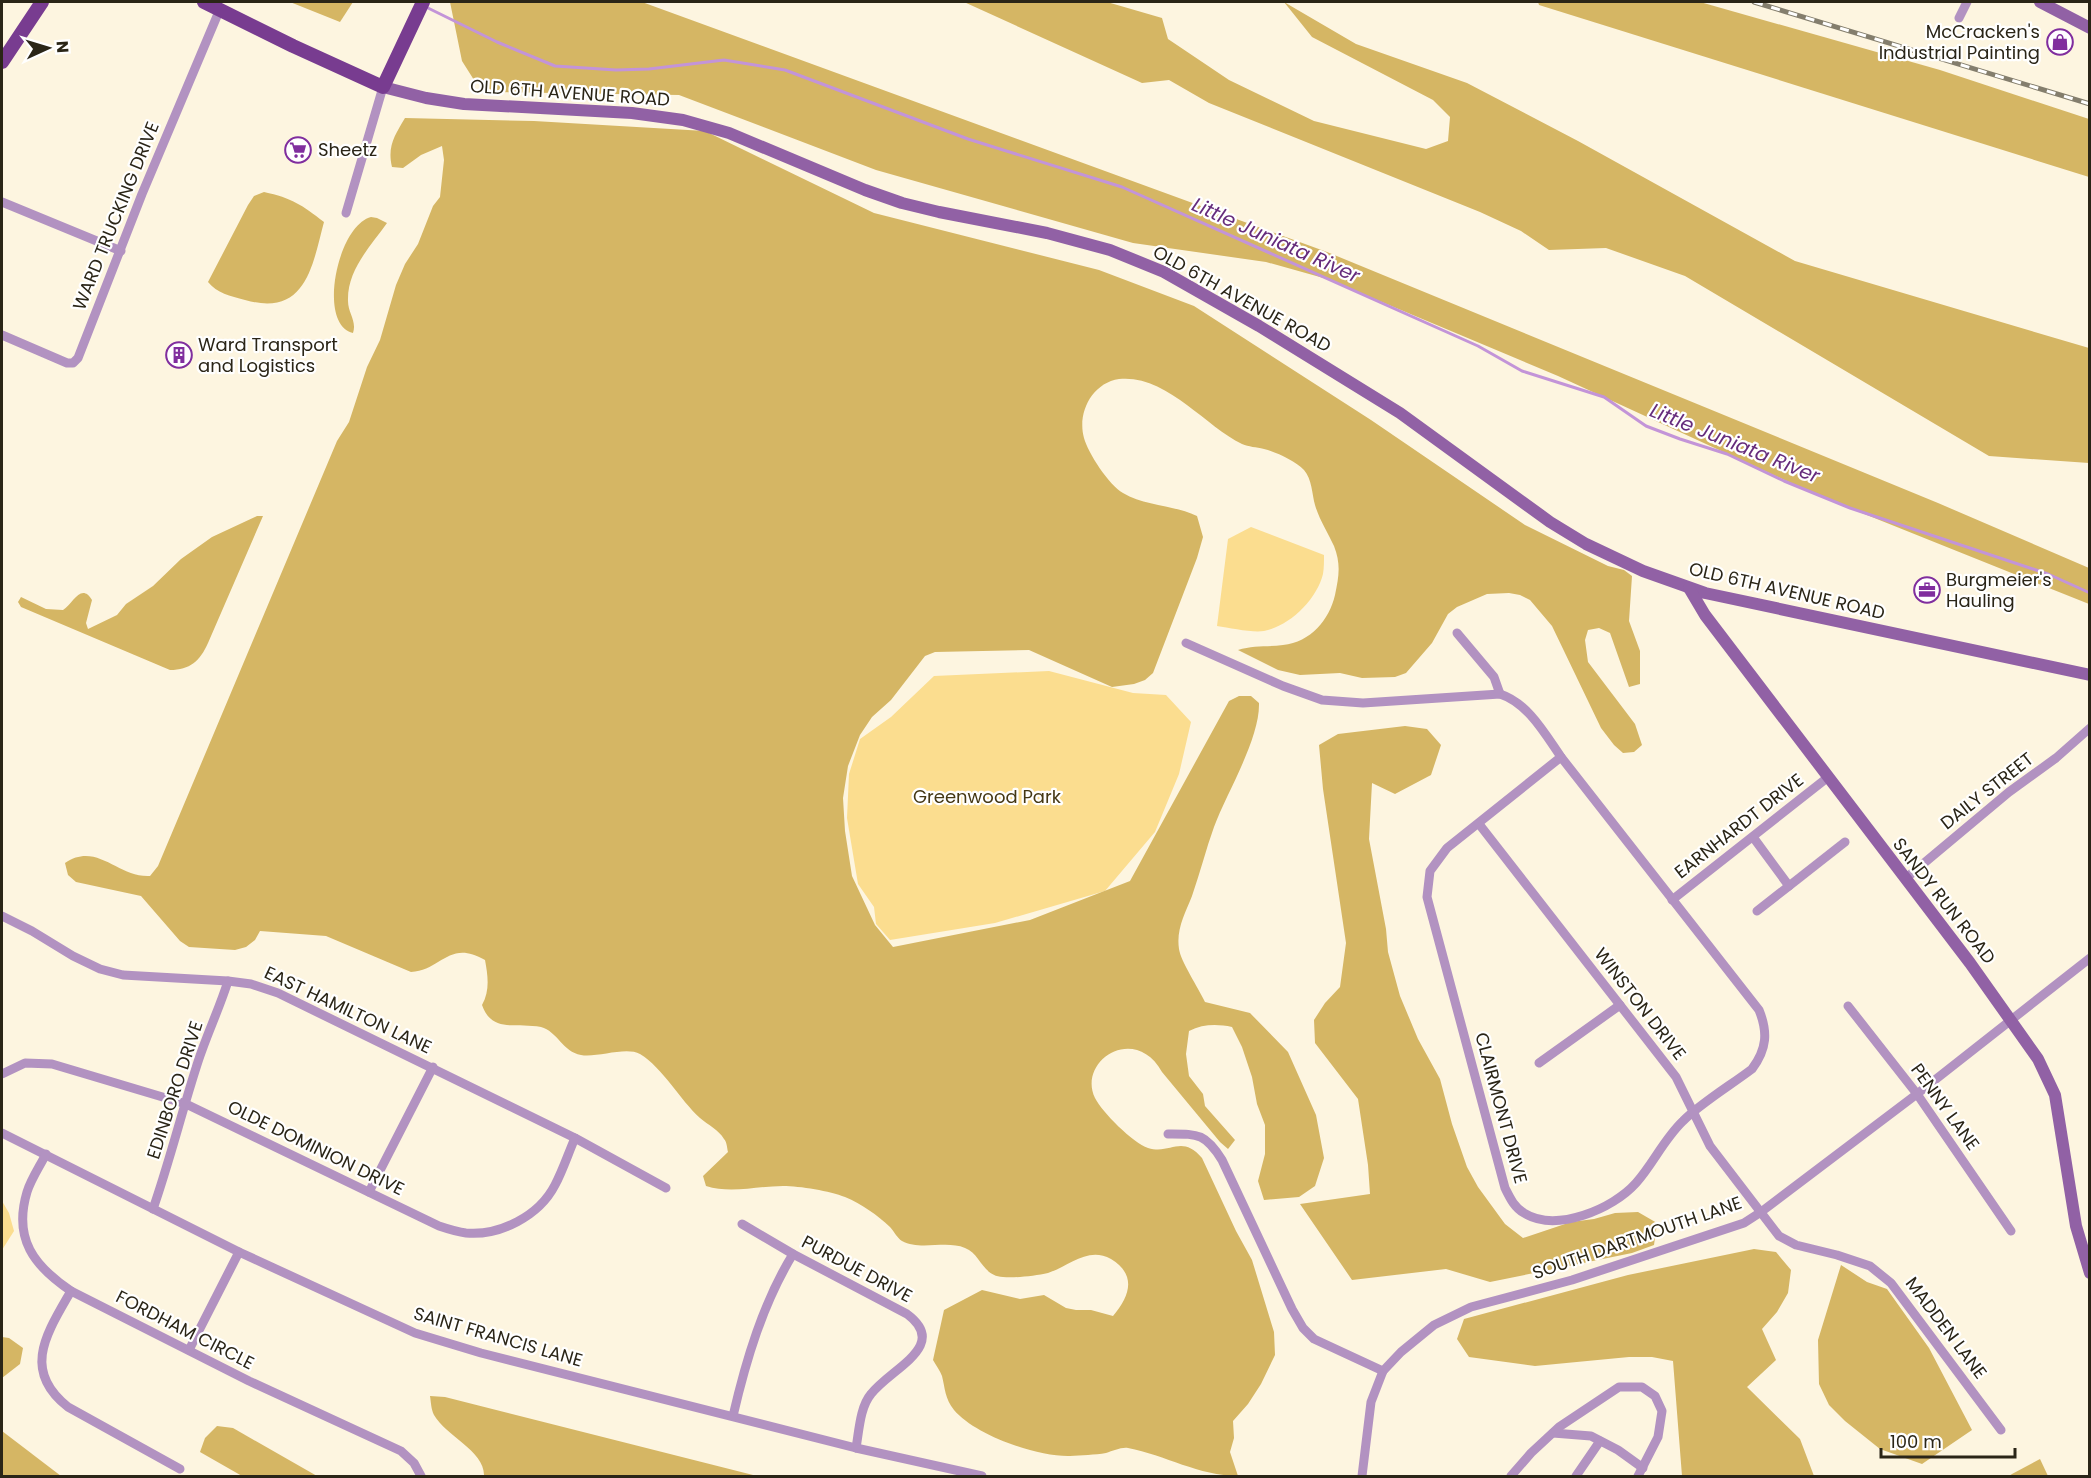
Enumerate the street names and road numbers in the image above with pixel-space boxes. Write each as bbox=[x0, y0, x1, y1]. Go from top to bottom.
street label: OLD 6TH AVENUE ROAD bbox=[469, 73, 671, 112]
street label: WARD TRUCKING DRIVE bbox=[66, 118, 165, 314]
street label: OLD 6TH AVENUE ROAD bbox=[1149, 239, 1336, 358]
street label: OLD 6TH AVENUE ROAD bbox=[1687, 556, 1887, 625]
street label: DAILY STREET bbox=[1935, 746, 2039, 835]
street label: EARNHARDT DRIVE bbox=[1669, 767, 1808, 884]
street label: SANDY RUN ROAD bbox=[1887, 832, 2002, 969]
street label: WINSTON DRIVE bbox=[1589, 942, 1692, 1065]
street label: EAST HAMILTON LANE bbox=[260, 960, 436, 1059]
street label: EDINBORO DRIVE bbox=[140, 1018, 209, 1162]
street label: CLAIRMONT DRIVE bbox=[1469, 1030, 1534, 1186]
street label: PENNY LANE bbox=[1905, 1058, 1986, 1155]
street label: OLDE DOMINION DRIVE bbox=[224, 1094, 409, 1201]
street label: SOUTH DARTMOUTH LANE bbox=[1529, 1190, 1745, 1285]
street label: PURDUE DRIVE bbox=[798, 1229, 917, 1308]
street label: MADDEN LANE bbox=[1900, 1272, 1993, 1384]
street label: FORDHAM CIRCLE bbox=[112, 1284, 259, 1375]
street label: SAINT FRANCIS LANE bbox=[411, 1300, 586, 1373]

